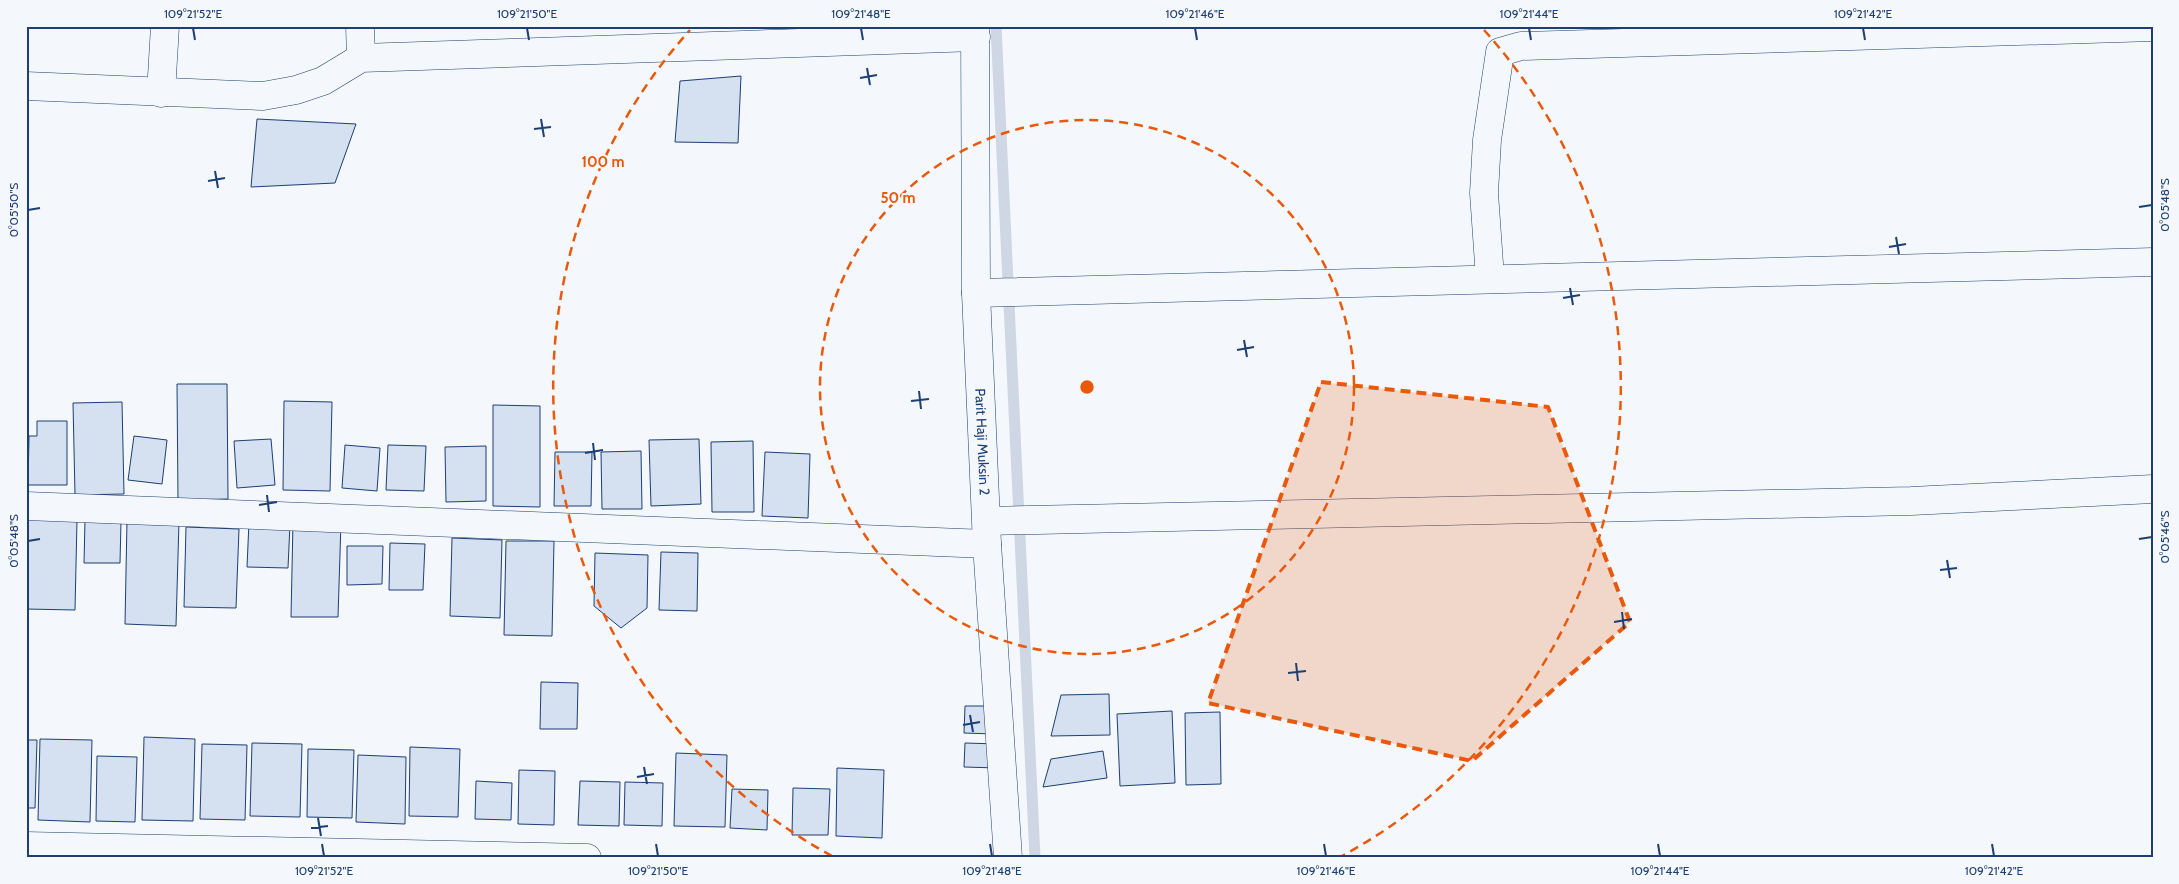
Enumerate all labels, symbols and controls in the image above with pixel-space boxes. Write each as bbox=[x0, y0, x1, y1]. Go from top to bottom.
text: 109°21'52"E bbox=[164, 6, 222, 21]
text: 109°21'50"E bbox=[497, 6, 557, 21]
text: 109°21'48"E bbox=[831, 6, 891, 21]
text: 109°21'46"E bbox=[1166, 6, 1225, 21]
text: 109°21'44"E bbox=[1500, 6, 1559, 21]
text: 109°21'42"E bbox=[1834, 6, 1893, 21]
text: 100 m bbox=[581, 153, 625, 171]
text: 0°05'48"S bbox=[2157, 178, 2172, 232]
text: 0°05'50"S bbox=[6, 183, 21, 237]
text: 50 m bbox=[880, 189, 916, 207]
centre of rings bbox=[1078, 378, 1096, 396]
street label: Parit Haji Muksin 2 bbox=[971, 388, 994, 496]
text: 0°05'46"S bbox=[2157, 510, 2172, 564]
text: 0°05'48"S bbox=[6, 514, 21, 568]
text: 109°21'52"E bbox=[295, 863, 353, 878]
text: 109°21'50"E bbox=[628, 863, 688, 878]
text: 109°21'48"E bbox=[962, 863, 1022, 878]
text: 109°21'46"E bbox=[1297, 863, 1356, 878]
text: 109°21'44"E bbox=[1631, 863, 1690, 878]
text: 109°21'42"E bbox=[1965, 863, 2024, 878]

